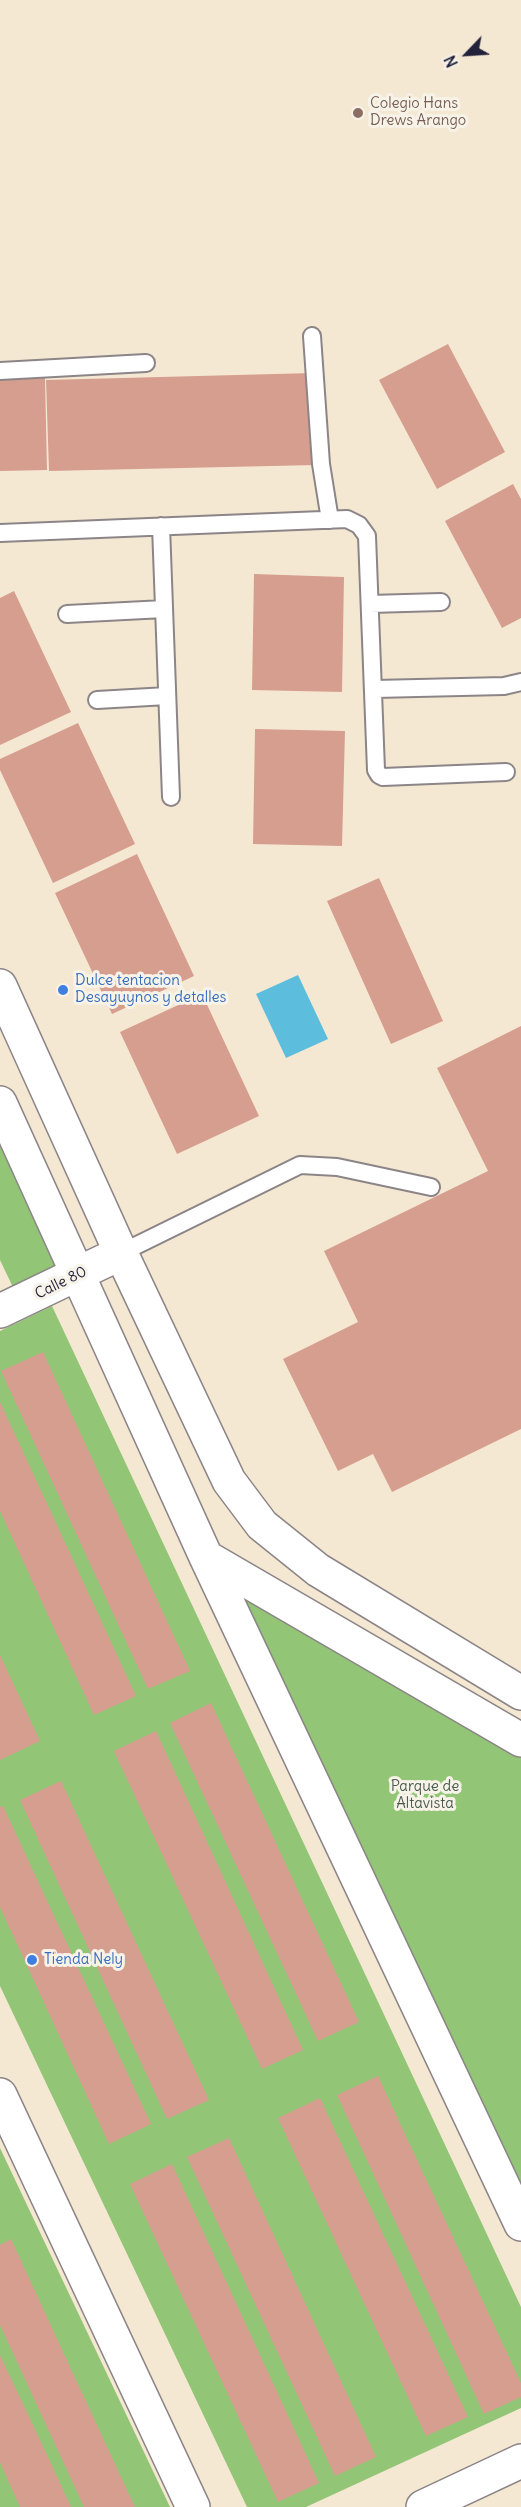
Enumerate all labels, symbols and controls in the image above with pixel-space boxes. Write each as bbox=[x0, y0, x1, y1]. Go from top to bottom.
north arrow bbox=[437, 24, 497, 84]
text: N bbox=[439, 52, 462, 71]
place label: Colegio Hans Drews Arango bbox=[370, 95, 466, 130]
marker: Colegio Hans Drews Arango bbox=[351, 106, 365, 120]
place label: Dulce tentacion Desayuynos y detalles bbox=[75, 972, 226, 1007]
marker: Dulce tentacion Desayuynos y detalles bbox=[56, 983, 70, 997]
street label: Calle 80 bbox=[32, 1263, 90, 1303]
park label: Parque de Altavista bbox=[391, 1778, 459, 1813]
place label: Tienda Nely bbox=[44, 1951, 123, 1969]
marker: Tienda Nely bbox=[25, 1953, 39, 1967]

